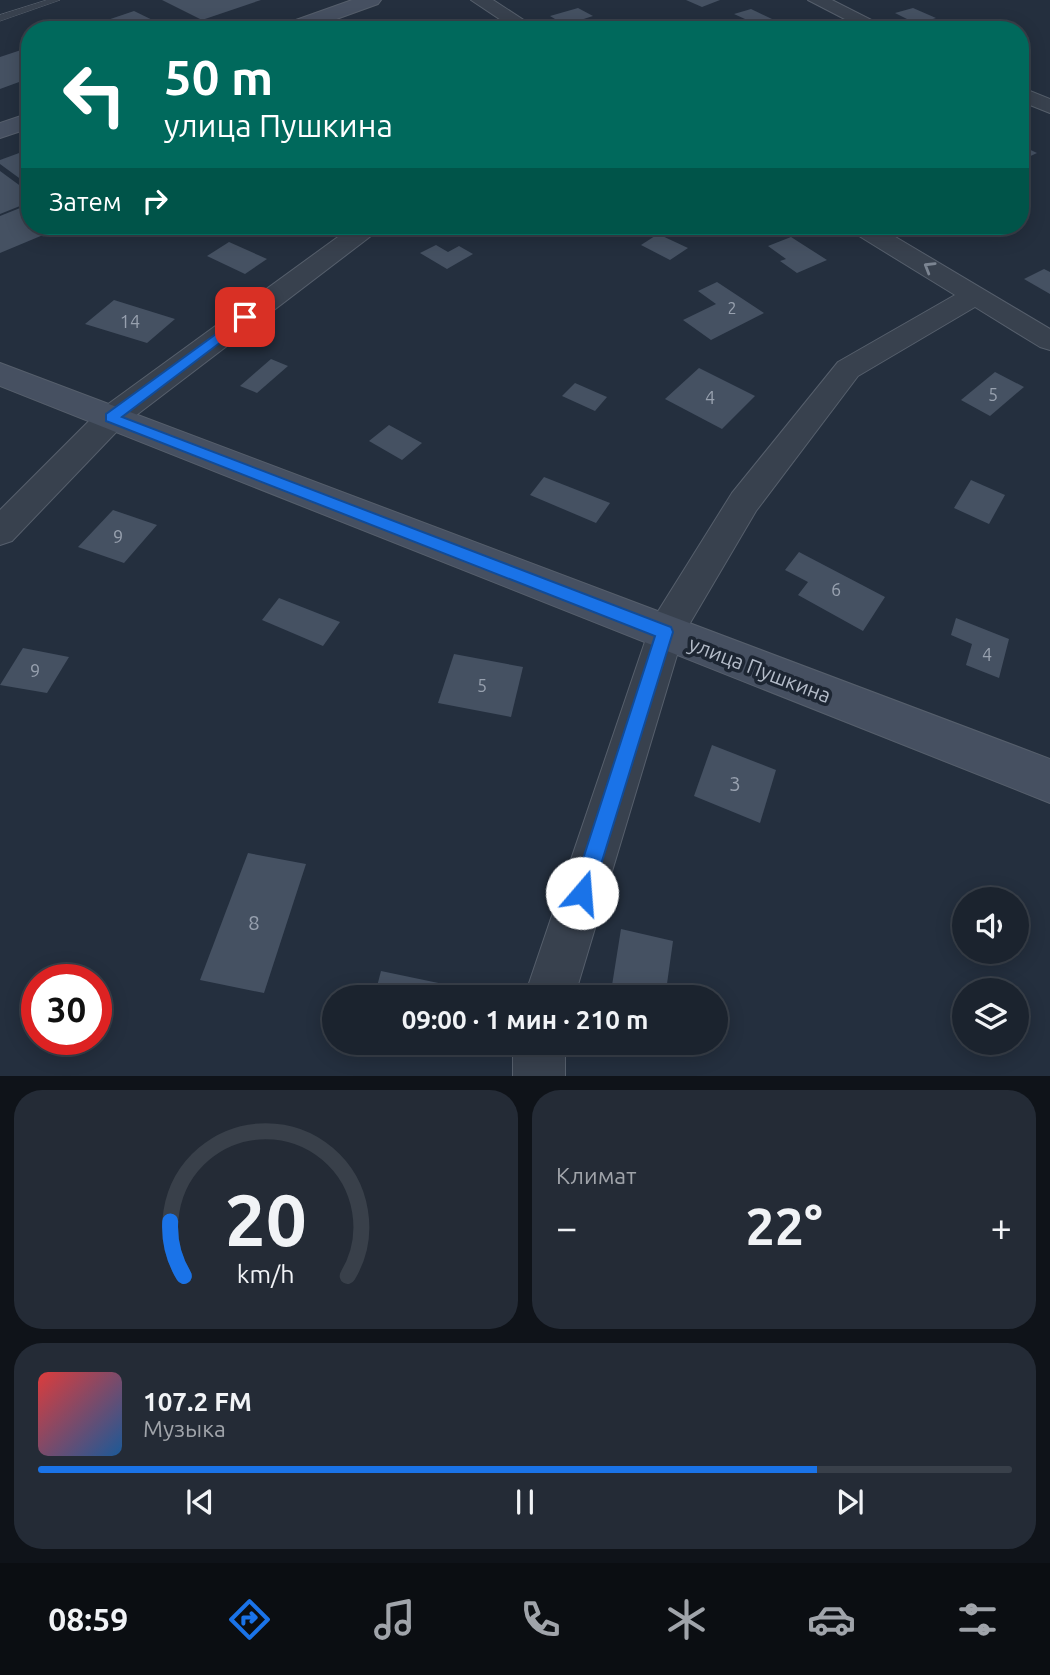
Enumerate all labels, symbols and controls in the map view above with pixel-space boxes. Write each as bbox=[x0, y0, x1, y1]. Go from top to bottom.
icon: left bbox=[49, 49, 140, 140]
text: 50 m bbox=[164, 49, 273, 104]
text: улица Пушкина bbox=[164, 107, 393, 143]
icon: right bbox=[136, 182, 174, 220]
text: Затем bbox=[49, 187, 122, 216]
one-way arrow bbox=[924, 262, 936, 275]
pin bbox=[215, 287, 275, 347]
icon: arrive bbox=[226, 298, 264, 336]
house number: 2 bbox=[727, 299, 737, 317]
house number: 14 bbox=[120, 311, 140, 331]
house number: 5 bbox=[988, 384, 998, 404]
house number: 4 bbox=[705, 387, 715, 407]
house number: 9 bbox=[113, 526, 123, 546]
house number: 6 bbox=[831, 579, 841, 599]
street label: улица Пушкина bbox=[686, 631, 834, 707]
house number: 4 bbox=[982, 644, 992, 664]
house number: 9 bbox=[30, 660, 40, 680]
house number: 5 bbox=[477, 675, 487, 695]
house number: 3 bbox=[729, 771, 741, 795]
position arrow bbox=[545, 856, 619, 930]
map controls bbox=[952, 887, 1029, 1055]
button: sound bbox=[952, 887, 1029, 964]
house number: 8 bbox=[248, 910, 260, 934]
speed limit sign: 30 bbox=[21, 964, 112, 1055]
button: layers bbox=[952, 978, 1029, 1055]
text: 09:00 · 1 мин · 210 m bbox=[402, 1005, 648, 1034]
text: Климат bbox=[556, 1163, 636, 1188]
text: 20 bbox=[225, 1178, 307, 1260]
text: 22° bbox=[745, 1197, 823, 1255]
text: − bbox=[556, 1206, 577, 1248]
text: + bbox=[991, 1206, 1012, 1248]
text: km/h bbox=[237, 1259, 295, 1287]
text: 107.2 FM bbox=[143, 1387, 252, 1416]
text: Музыка bbox=[143, 1416, 226, 1441]
icon: previous bbox=[181, 1483, 219, 1521]
icon: pause bbox=[506, 1483, 544, 1521]
icon: next bbox=[831, 1483, 869, 1521]
icon: directions bbox=[225, 1595, 274, 1644]
icon: music bbox=[370, 1595, 419, 1644]
icon: phone bbox=[516, 1595, 565, 1644]
icon: climate bbox=[662, 1595, 711, 1644]
icon: car bbox=[807, 1595, 856, 1644]
icon: filters bbox=[953, 1595, 1002, 1644]
text: 08:59 bbox=[48, 1601, 128, 1637]

